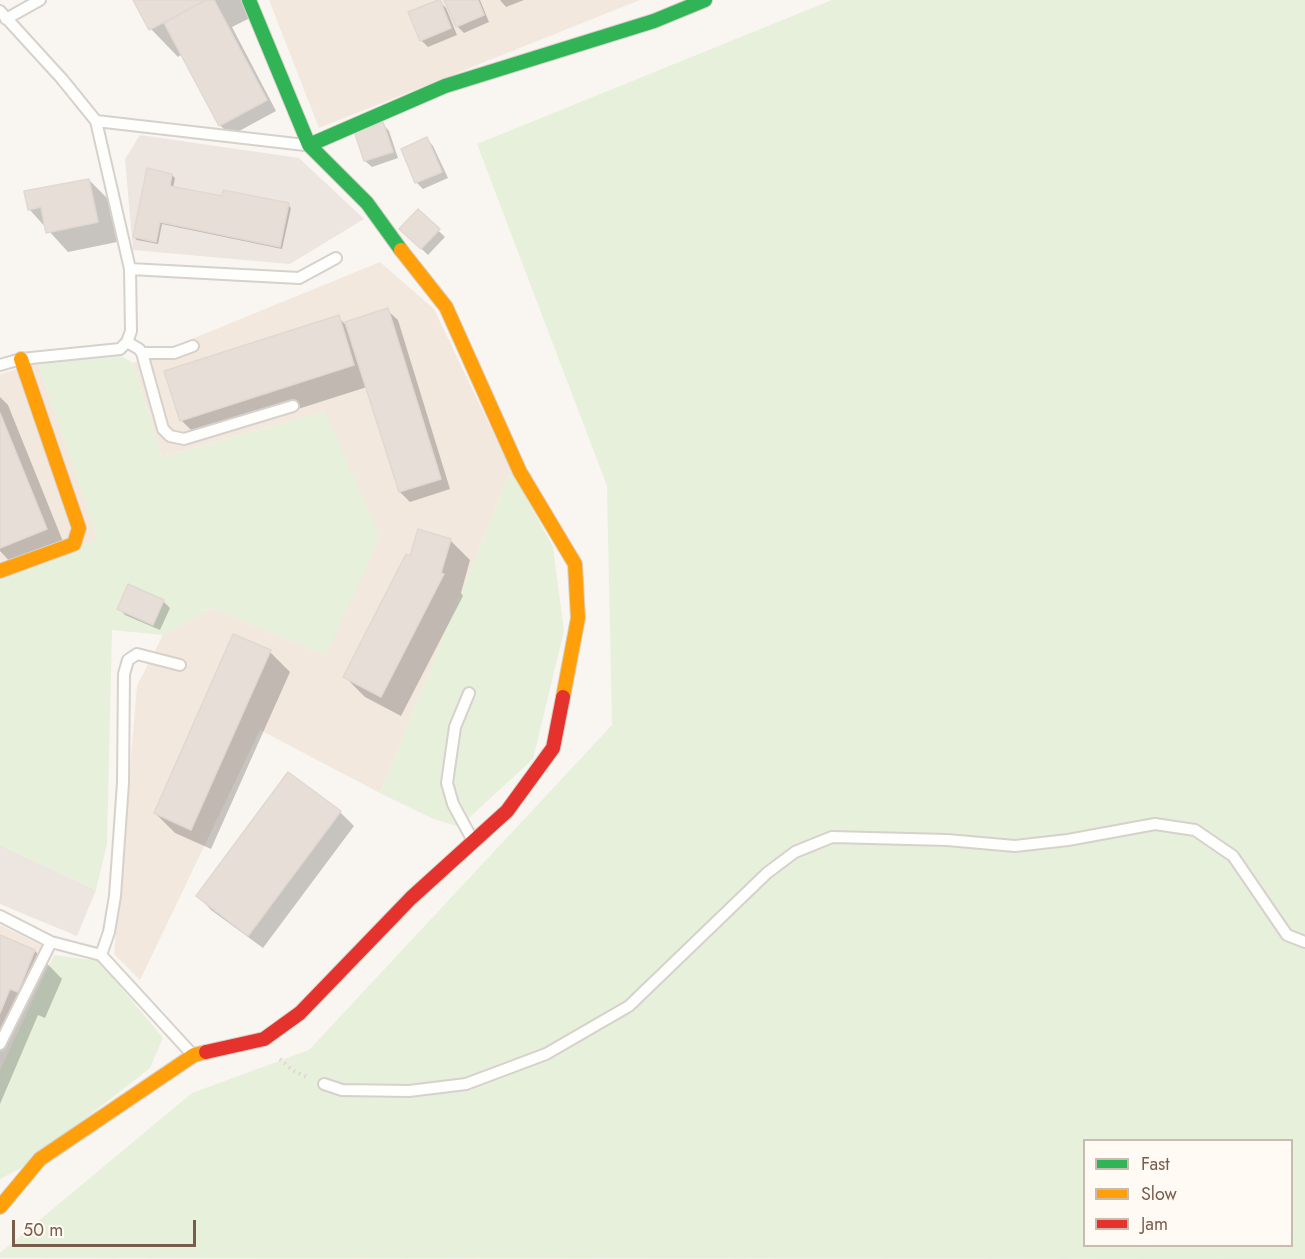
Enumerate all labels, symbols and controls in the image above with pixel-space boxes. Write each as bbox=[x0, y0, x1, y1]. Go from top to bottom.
legend bbox=[1083, 1139, 1293, 1247]
text: Fast bbox=[1141, 1151, 1170, 1177]
text: Slow bbox=[1141, 1181, 1177, 1207]
scale bar bbox=[15, 1208, 200, 1246]
text: Jam bbox=[1141, 1211, 1168, 1237]
text: 50 m bbox=[23, 1217, 63, 1243]

